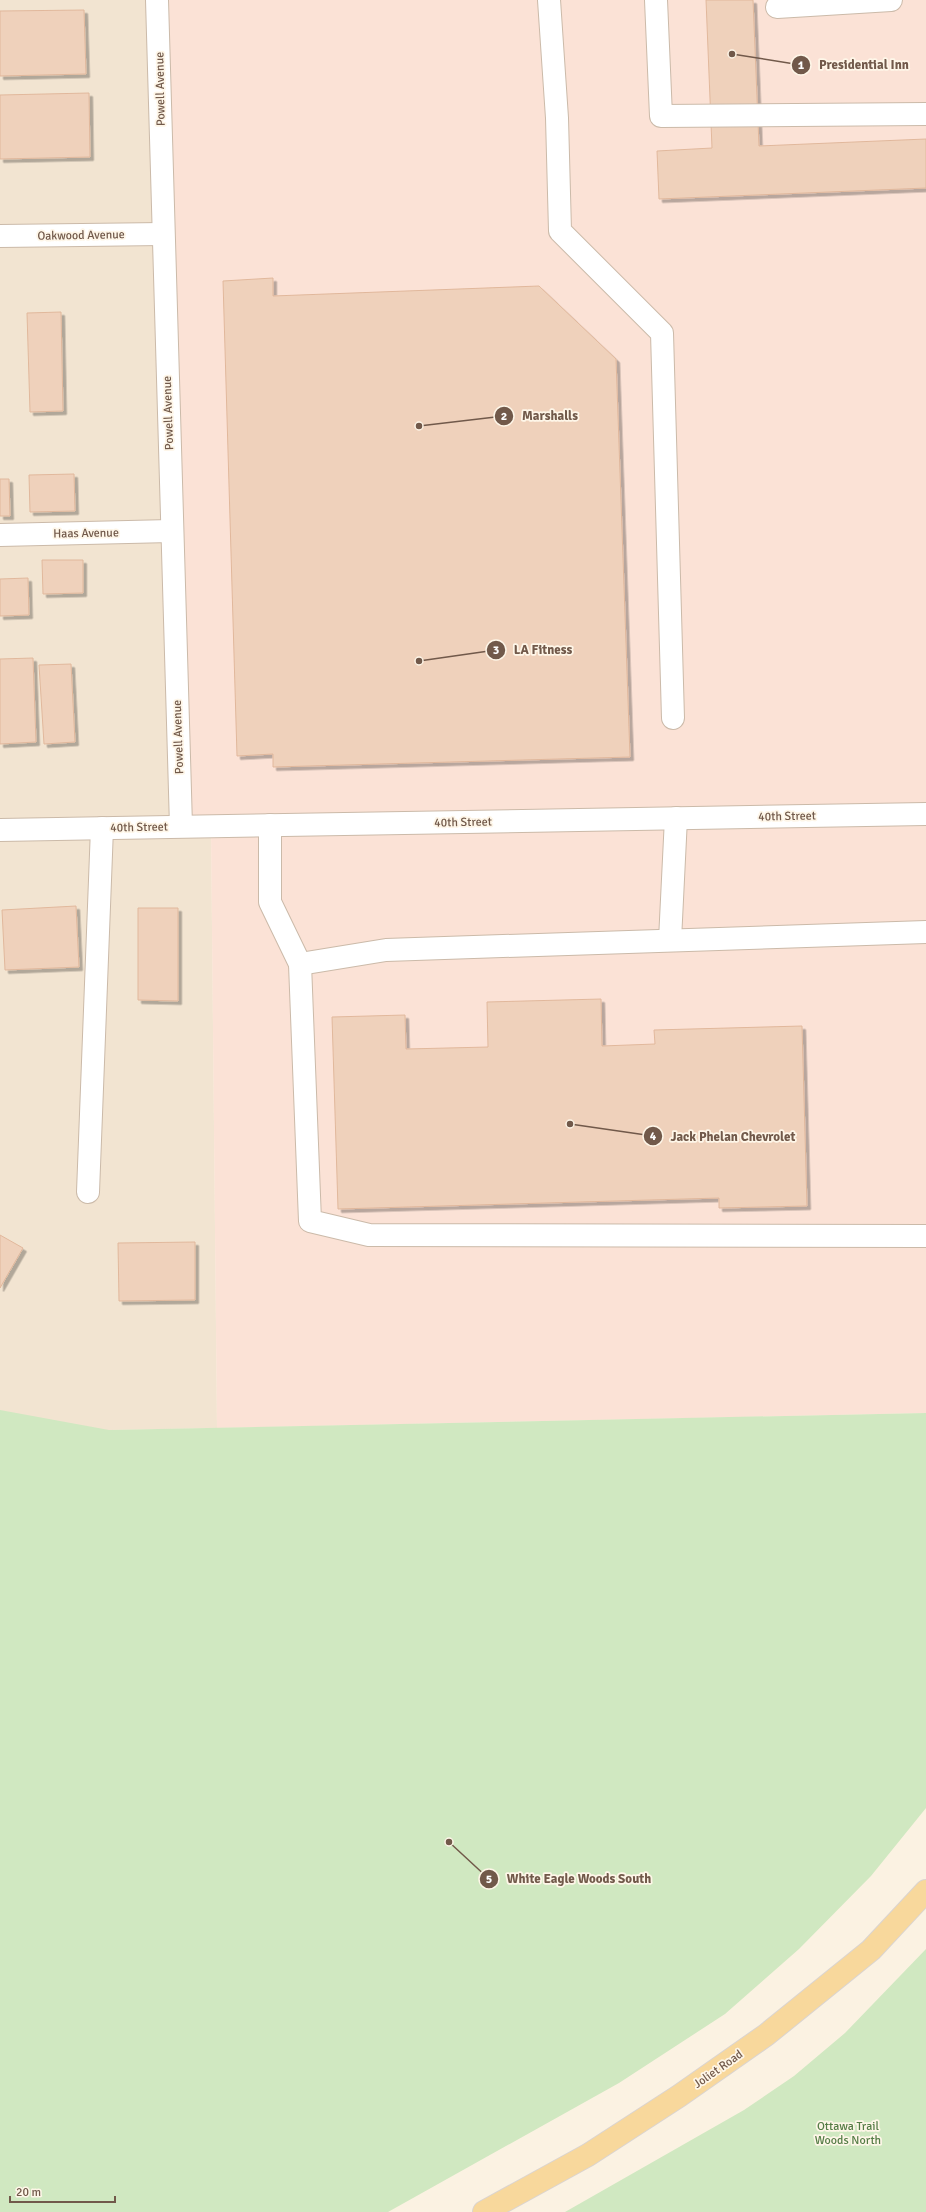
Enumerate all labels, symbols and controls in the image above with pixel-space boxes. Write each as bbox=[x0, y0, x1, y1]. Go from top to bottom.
street label: Powell Avenue bbox=[152, 52, 169, 126]
callout: Presidential Inn bbox=[791, 52, 917, 77]
text: Presidential Inn bbox=[819, 57, 909, 73]
text: 1 bbox=[798, 58, 805, 73]
street label: Oakwood Avenue bbox=[37, 227, 125, 244]
street label: Powell Avenue bbox=[160, 376, 177, 450]
callout: Marshalls bbox=[494, 403, 586, 428]
text: Marshalls bbox=[522, 408, 578, 424]
text: 2 bbox=[501, 409, 507, 424]
street label: Haas Avenue bbox=[53, 525, 119, 542]
callout: LA Fitness bbox=[486, 637, 580, 662]
text: LA Fitness bbox=[514, 642, 573, 658]
text: 3 bbox=[493, 643, 499, 658]
street label: Powell Avenue bbox=[170, 700, 187, 774]
street label: 40th Street bbox=[758, 808, 816, 825]
street label: 40th Street bbox=[434, 814, 492, 831]
street label: 40th Street bbox=[110, 819, 168, 836]
callout: Jack Phelan Chevrolet bbox=[643, 1124, 804, 1149]
text: 4 bbox=[650, 1129, 657, 1144]
text: Jack Phelan Chevrolet bbox=[671, 1129, 796, 1145]
callout: White Eagle Woods South bbox=[479, 1866, 659, 1891]
text: White Eagle Woods South bbox=[507, 1871, 651, 1887]
text: 5 bbox=[486, 1872, 492, 1887]
street label: Joliet Road bbox=[691, 2047, 746, 2092]
park label: Ottawa Trail Woods North bbox=[815, 2119, 881, 2148]
scale bar bbox=[10, 2178, 115, 2204]
text: 20 m bbox=[16, 2185, 41, 2200]

